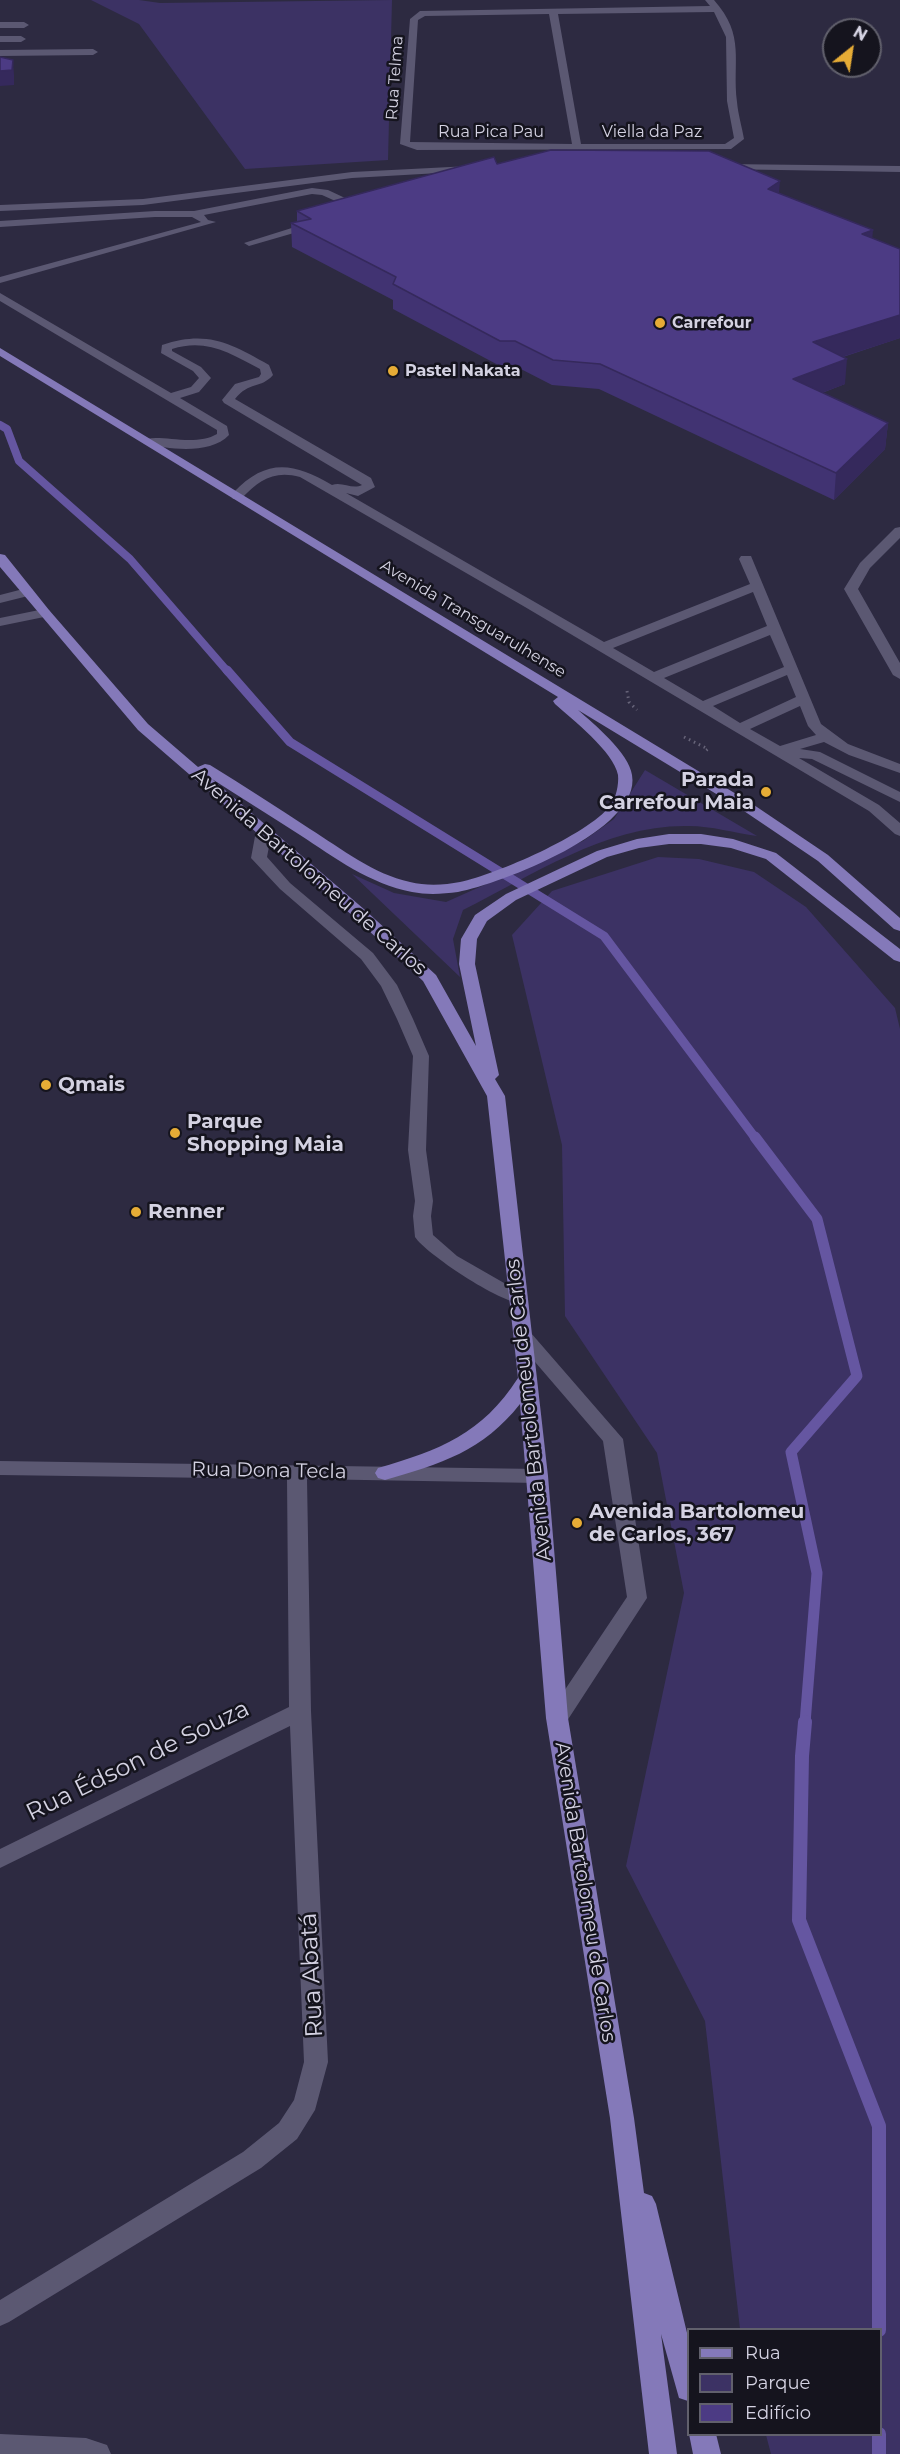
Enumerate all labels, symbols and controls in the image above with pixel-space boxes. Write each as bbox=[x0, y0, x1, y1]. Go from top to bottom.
north arrow bbox=[822, 18, 882, 78]
text: N bbox=[850, 22, 871, 45]
street label: Rua Telma bbox=[382, 35, 408, 121]
street label: Rua Pica Pau bbox=[438, 122, 544, 142]
street label: Viella da Paz bbox=[602, 122, 702, 142]
place label: Carrefour bbox=[672, 313, 752, 333]
marker: Carrefour bbox=[653, 316, 667, 330]
place label: Pastel Nakata bbox=[405, 361, 521, 381]
marker: Pastel Nakata bbox=[386, 364, 400, 378]
street label: Avenida Transguarulhense bbox=[377, 556, 569, 682]
street label: Avenida Bartolomeu de Carlos bbox=[187, 763, 431, 981]
place label: Parada Carrefour Maia bbox=[599, 768, 754, 815]
marker: Parada Carrefour Maia bbox=[759, 785, 773, 799]
place label: Qmais bbox=[58, 1073, 125, 1097]
marker: Qmais bbox=[39, 1078, 53, 1092]
place label: Parque Shopping Maia bbox=[187, 1110, 344, 1157]
marker: Parque Shopping Maia bbox=[168, 1126, 182, 1140]
place label: Renner bbox=[148, 1200, 224, 1224]
marker: Renner bbox=[129, 1205, 143, 1219]
street label: Avenida Bartolomeu de Carlos bbox=[501, 1258, 557, 1562]
street label: Rua Dona Tecla bbox=[191, 1458, 347, 1484]
place label: Avenida Bartolomeu de Carlos, 367 bbox=[589, 1500, 804, 1547]
marker: Avenida Bartolomeu de Carlos, 367 bbox=[570, 1516, 584, 1530]
street label: Rua Édson de Souza bbox=[22, 1694, 254, 1828]
street label: Avenida Bartolomeu de Carlos bbox=[549, 1740, 621, 2044]
street label: Rua Abatá bbox=[294, 1912, 330, 2038]
legend bbox=[687, 2328, 882, 2436]
text: Rua bbox=[745, 2342, 781, 2364]
text: Parque bbox=[745, 2372, 810, 2394]
text: Edifício bbox=[745, 2402, 811, 2424]

